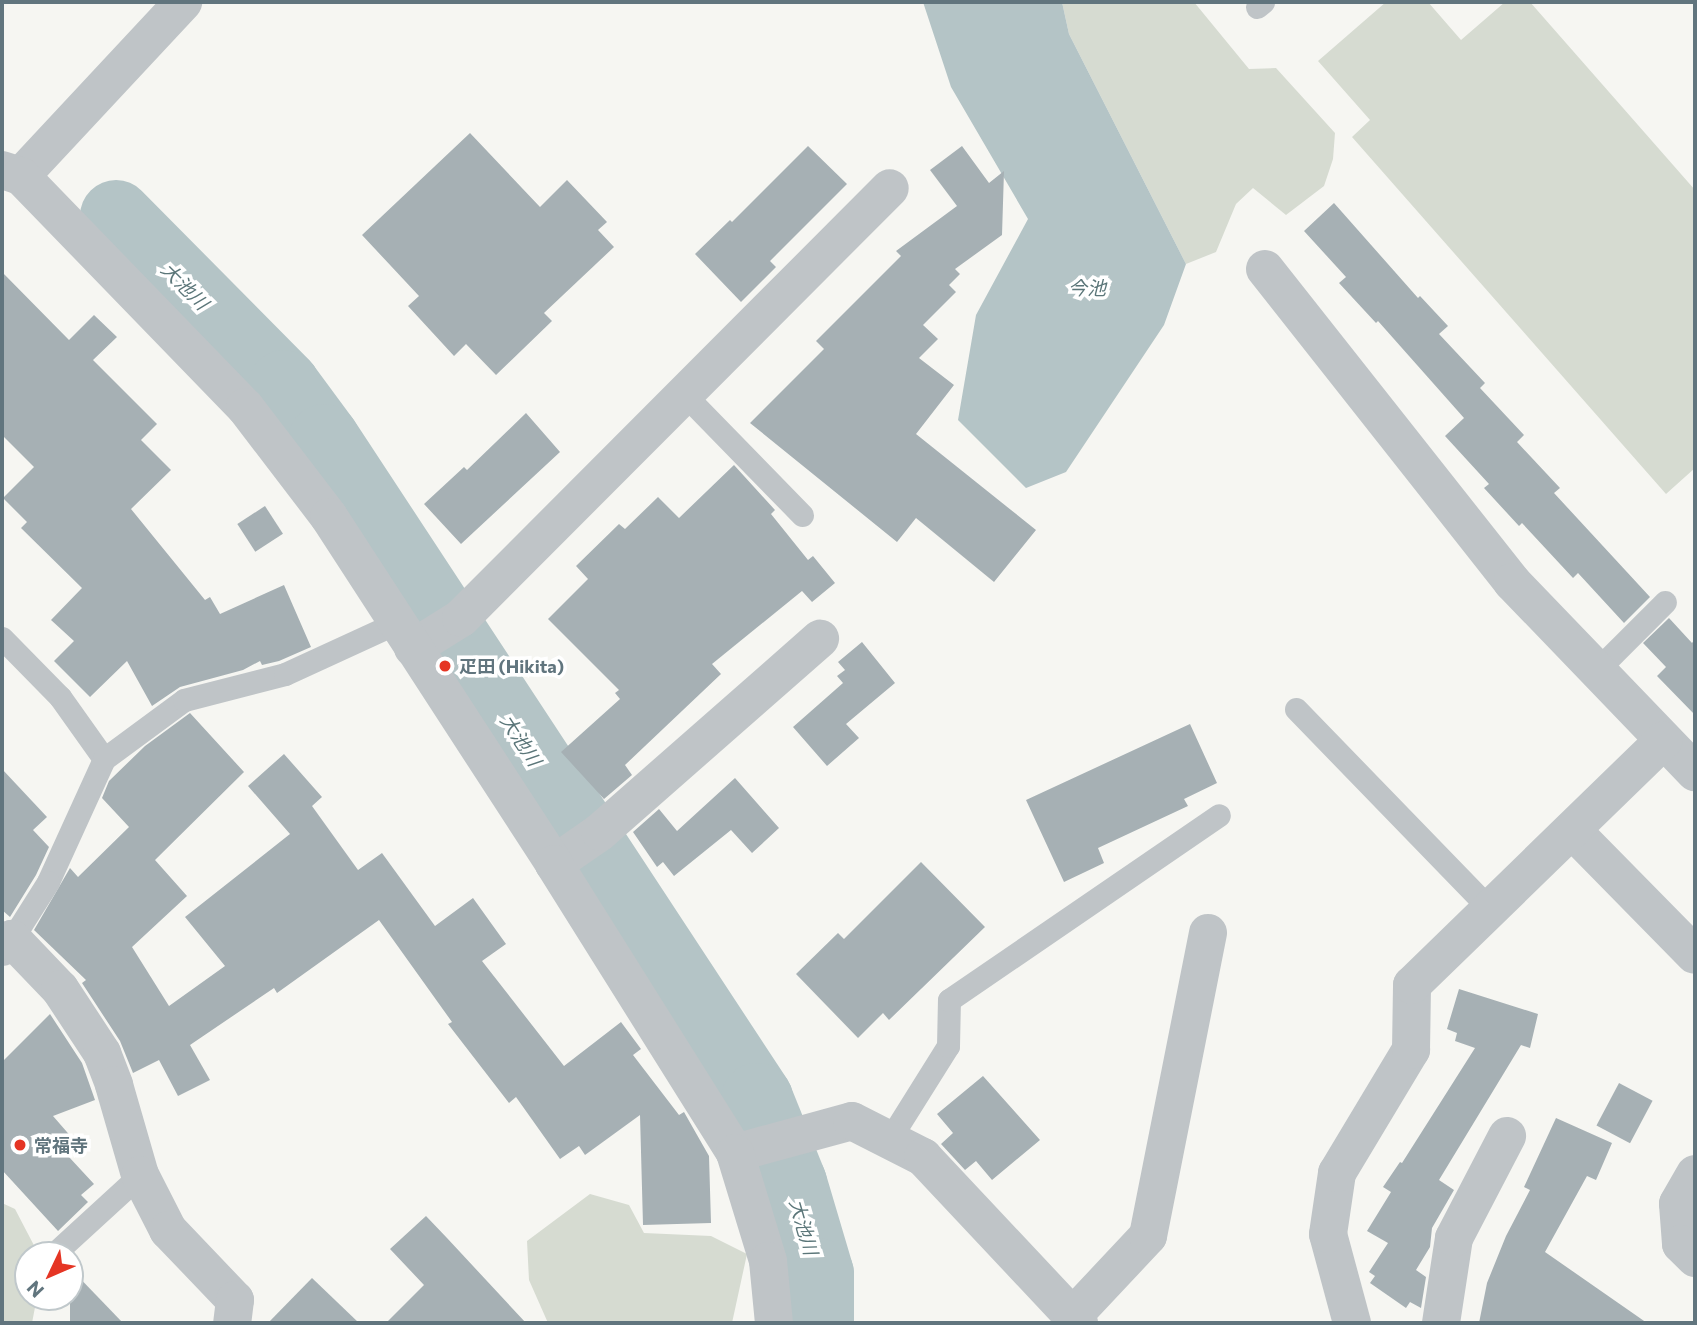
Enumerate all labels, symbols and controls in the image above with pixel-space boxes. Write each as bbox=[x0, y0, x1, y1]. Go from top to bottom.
water label: 大池川 bbox=[157, 258, 213, 314]
water label: 今池 bbox=[1068, 277, 1106, 299]
place label: 疋田 (Hikita) bbox=[459, 655, 564, 677]
marker: 疋田 (Hikita) bbox=[437, 658, 453, 674]
water label: 大池川 bbox=[496, 710, 546, 770]
place label: 常福寺 bbox=[34, 1134, 88, 1156]
marker: 常福寺 bbox=[12, 1137, 28, 1153]
water label: 大池川 bbox=[785, 1196, 823, 1258]
north arrow bbox=[14, 1241, 84, 1311]
text: N bbox=[22, 1276, 48, 1303]

